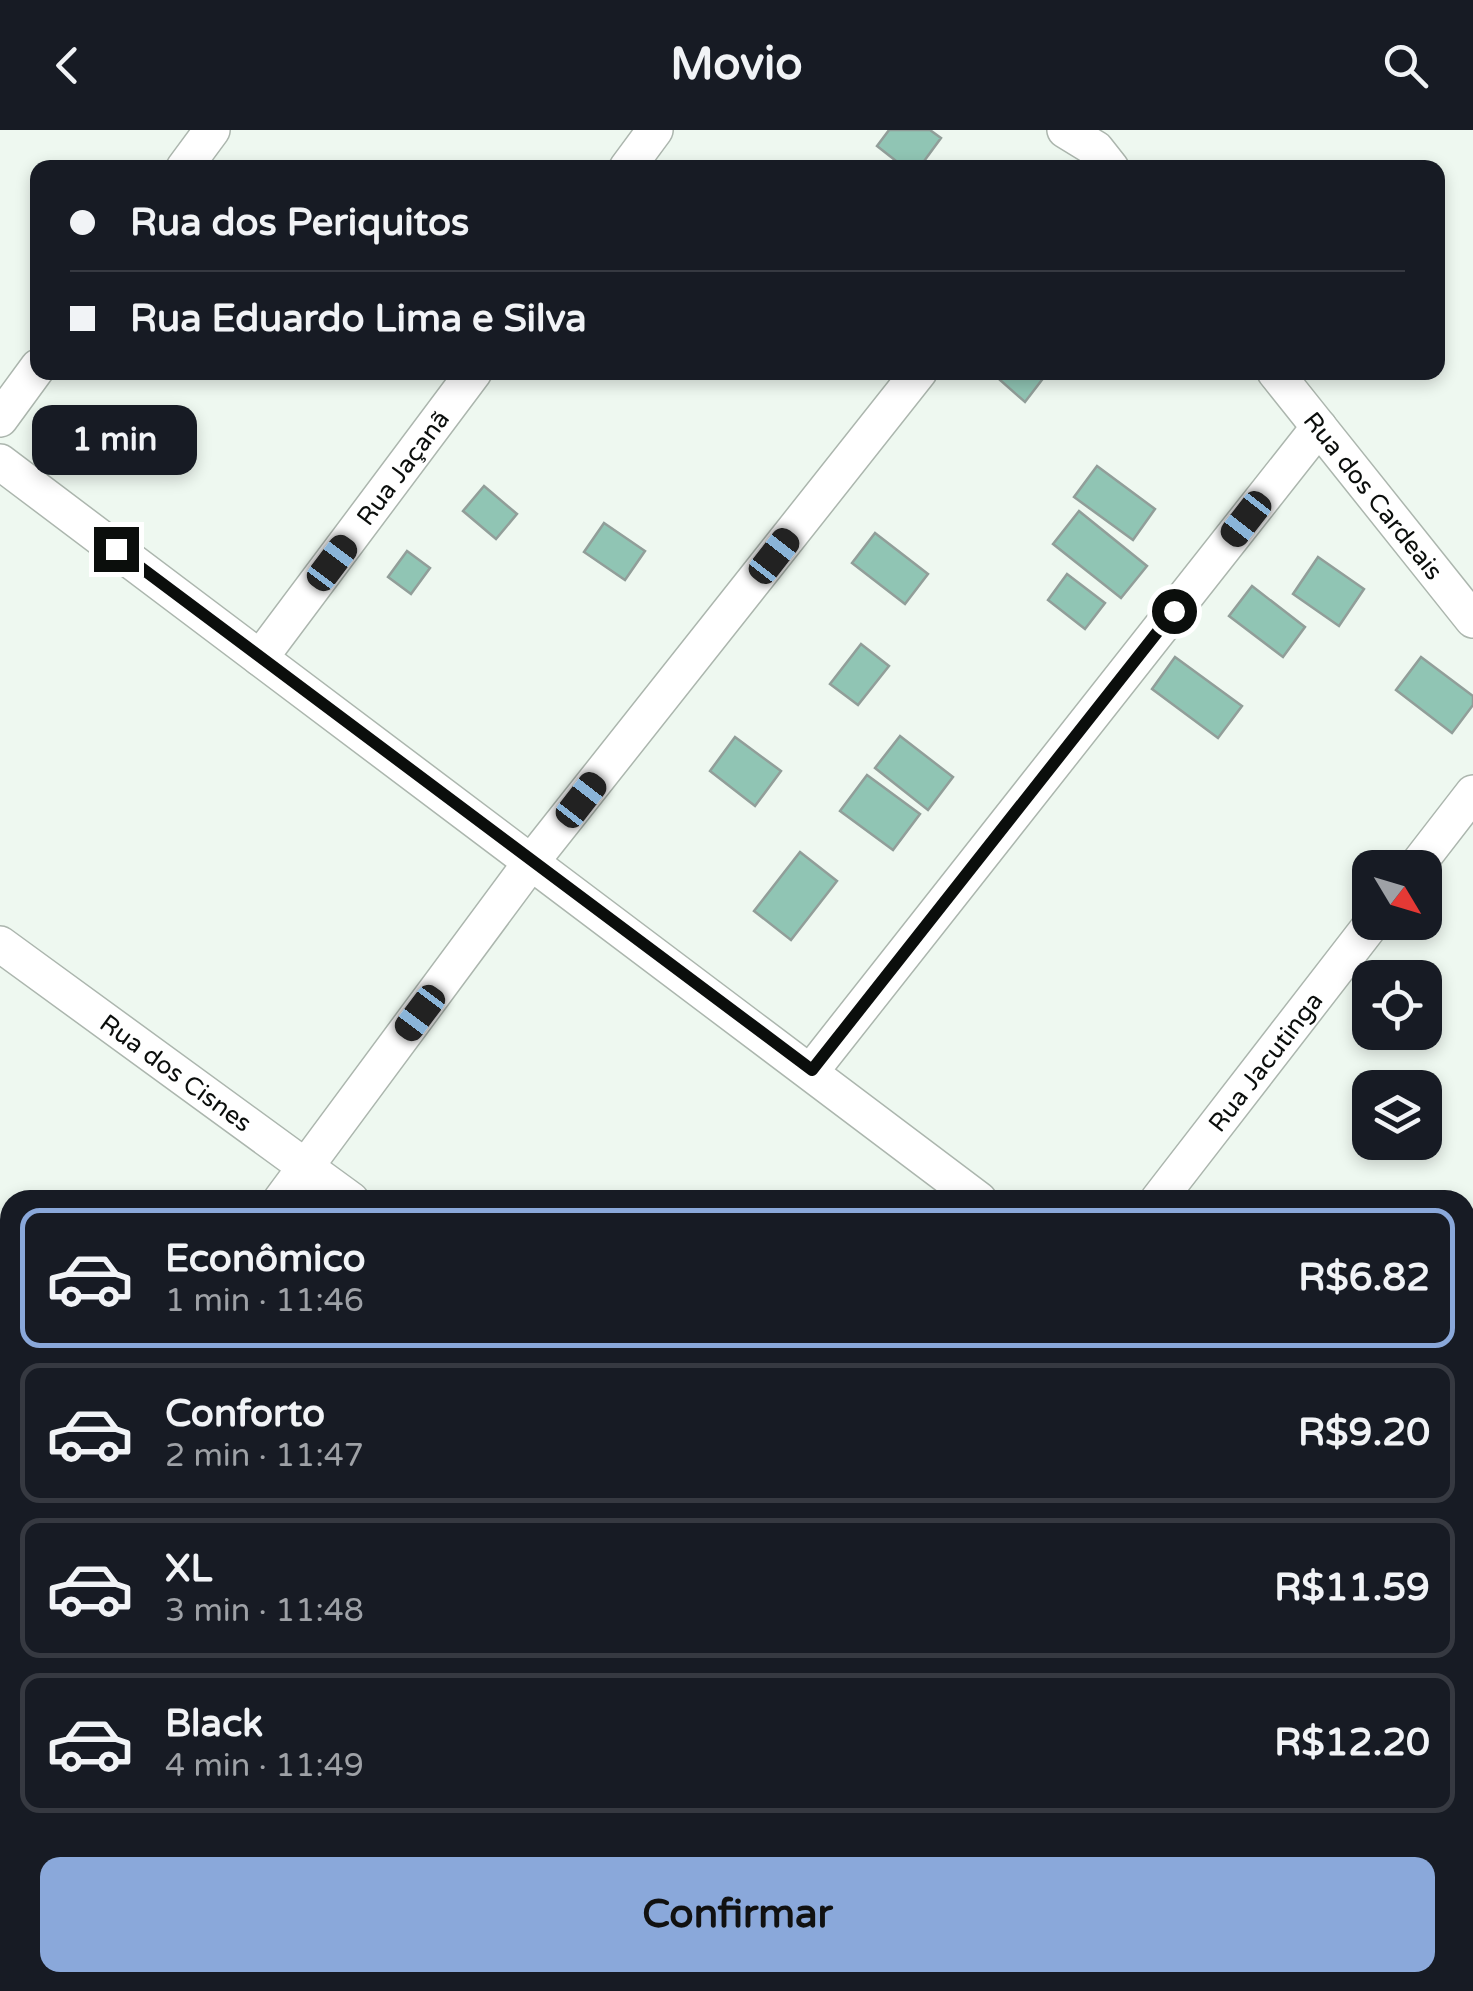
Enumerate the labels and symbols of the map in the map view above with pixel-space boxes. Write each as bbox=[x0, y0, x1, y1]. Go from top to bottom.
callout: 1 min bbox=[34, 404, 198, 474]
street label: Rua Jaçanã bbox=[351, 405, 456, 531]
street label: Rua dos Cardeais bbox=[1297, 406, 1449, 586]
car bbox=[1216, 486, 1276, 552]
car bbox=[744, 523, 804, 589]
route end bbox=[94, 527, 139, 572]
car bbox=[302, 530, 362, 596]
route start bbox=[1152, 589, 1197, 634]
car bbox=[551, 767, 611, 833]
north arrow bbox=[1352, 850, 1442, 940]
car bbox=[390, 980, 450, 1046]
street label: Rua Jacutinga bbox=[1202, 986, 1329, 1138]
street label: Rua dos Cisnes bbox=[94, 1008, 257, 1138]

